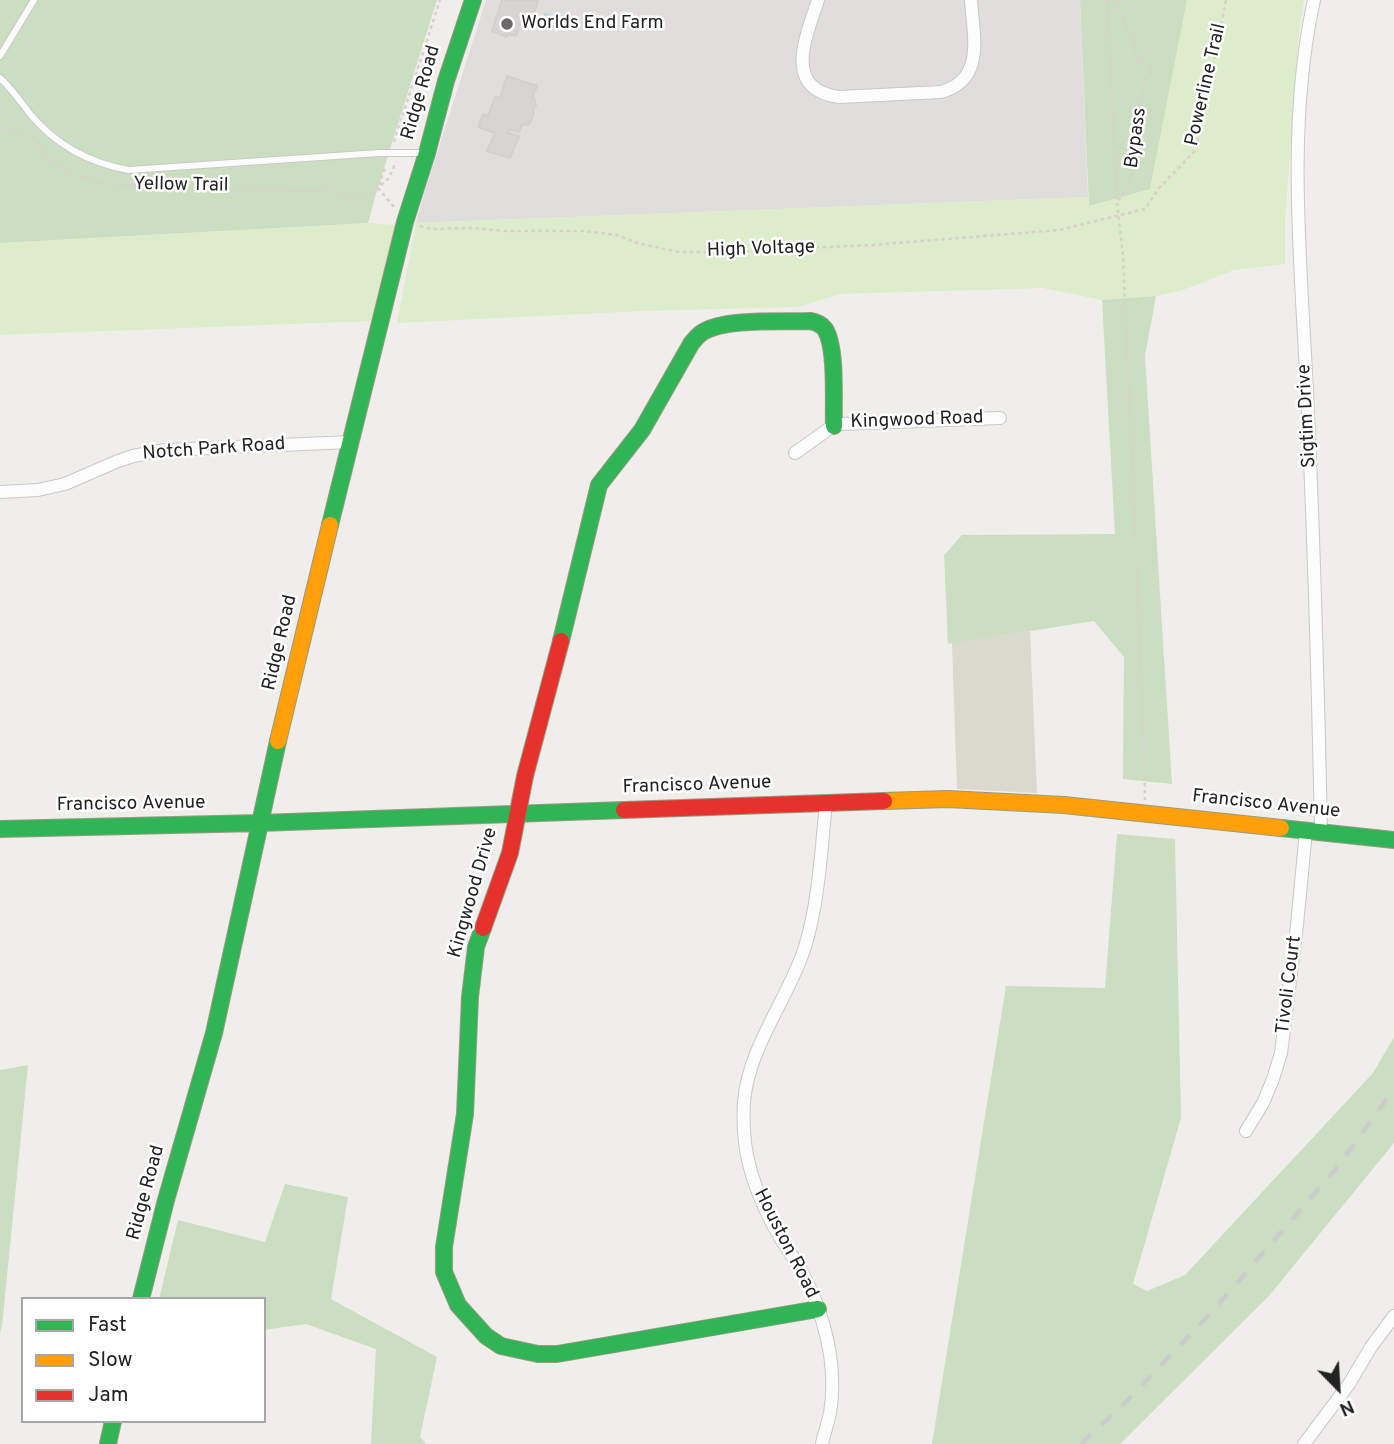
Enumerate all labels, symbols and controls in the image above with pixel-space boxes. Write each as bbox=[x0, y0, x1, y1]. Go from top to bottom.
place label: Worlds End Farm bbox=[521, 13, 664, 35]
marker: Worlds End Farm bbox=[499, 16, 515, 32]
street label: Powerline Trail bbox=[1182, 21, 1232, 149]
street label: Ridge Road bbox=[398, 43, 446, 143]
street label: Bypass bbox=[1121, 106, 1153, 170]
street label: Yellow Trail bbox=[133, 174, 229, 198]
street label: High Voltage bbox=[707, 237, 815, 263]
street label: Sigtim Drive bbox=[1294, 363, 1322, 469]
street label: Kingwood Road bbox=[850, 407, 984, 435]
street label: Notch Park Road bbox=[142, 434, 286, 466]
street label: Ridge Road bbox=[259, 593, 303, 693]
street label: Francisco Avenue bbox=[622, 772, 772, 800]
street label: Francisco Avenue bbox=[1191, 786, 1341, 824]
street label: Francisco Avenue bbox=[56, 792, 206, 818]
street label: Kingwood Drive bbox=[445, 825, 503, 961]
street label: Tivoli Court bbox=[1273, 934, 1307, 1036]
street label: Ridge Road bbox=[123, 1143, 171, 1243]
street label: Houston Road bbox=[748, 1185, 822, 1303]
legend bbox=[21, 1297, 266, 1423]
text: Fast bbox=[88, 1312, 127, 1339]
text: Slow bbox=[88, 1347, 133, 1374]
north arrow bbox=[1303, 1353, 1373, 1423]
text: Jam bbox=[88, 1382, 129, 1409]
text: N bbox=[1335, 1393, 1358, 1421]

